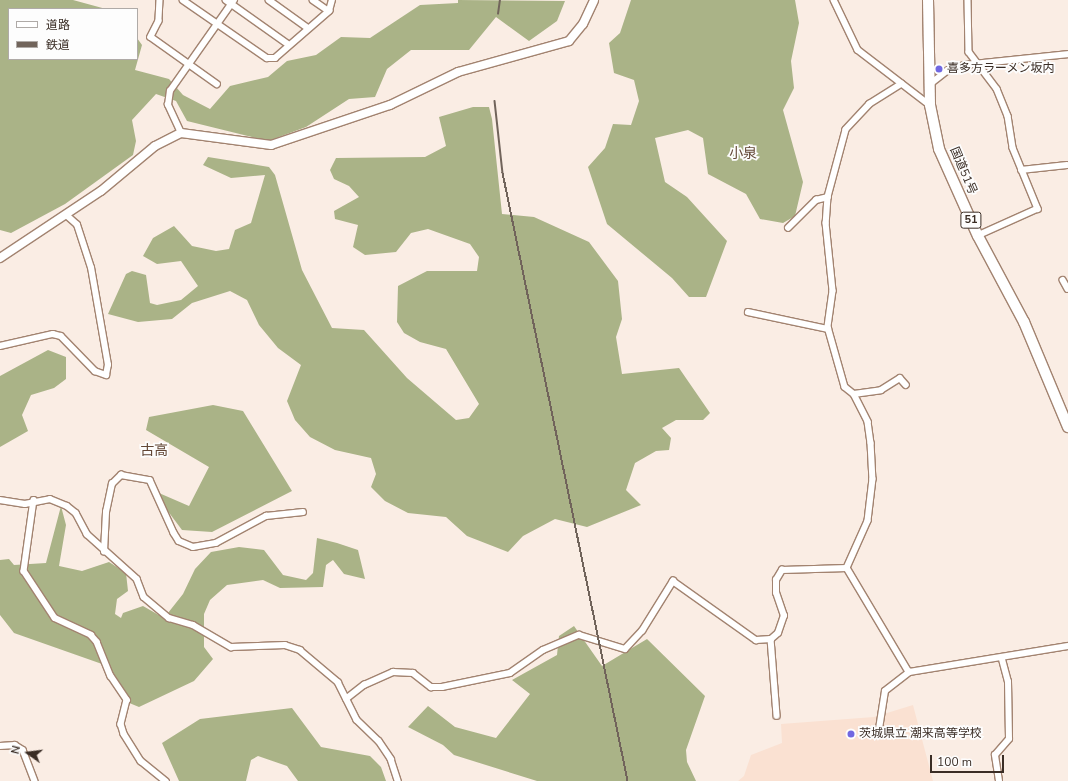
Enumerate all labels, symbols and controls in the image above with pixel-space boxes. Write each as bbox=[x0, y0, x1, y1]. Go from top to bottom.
legend bbox=[8, 8, 138, 60]
text: 道路 bbox=[46, 17, 70, 33]
text: 鉄道 bbox=[46, 37, 70, 53]
place label: 喜多方ラーメン坂内 bbox=[947, 62, 1055, 76]
marker: 喜多方ラーメン坂内 bbox=[934, 64, 944, 74]
street label: 国道51号 bbox=[947, 145, 979, 197]
district label: 小泉 bbox=[729, 146, 757, 162]
road number: 51 bbox=[960, 211, 982, 229]
district label: 古高 bbox=[140, 443, 168, 459]
place label: 茨城県立 潮来高等学校 bbox=[859, 727, 982, 741]
marker: 茨城県立 潮来高等学校 bbox=[846, 729, 856, 739]
north arrow bbox=[8, 733, 48, 773]
text: N bbox=[8, 744, 24, 756]
scale bar bbox=[932, 747, 1006, 773]
text: 100 m bbox=[937, 754, 972, 770]

